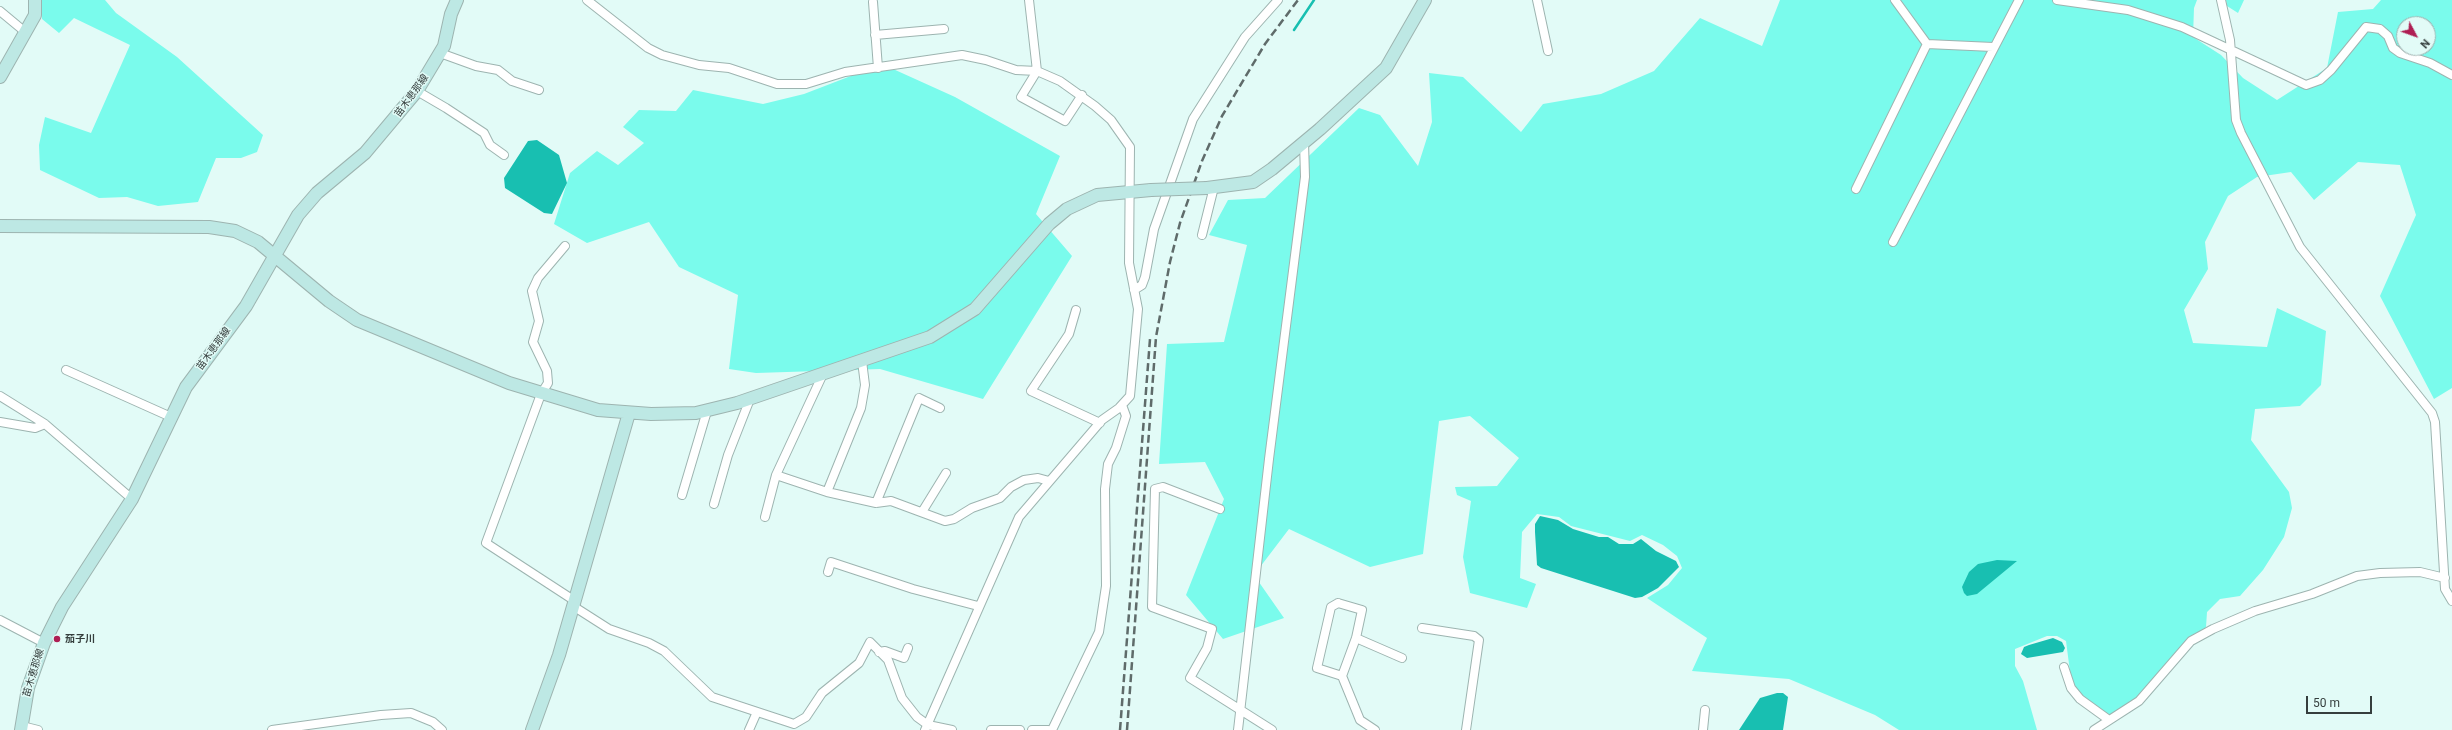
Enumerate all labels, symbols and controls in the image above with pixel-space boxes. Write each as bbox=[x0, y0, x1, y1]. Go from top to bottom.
north arrow bbox=[2396, 16, 2436, 56]
text: N bbox=[2417, 36, 2432, 51]
street label: 苗木恵那線 bbox=[392, 72, 432, 120]
street label: 苗木恵那線 bbox=[194, 325, 234, 373]
place label: 茄子川 bbox=[65, 633, 95, 645]
marker: 茄子川 bbox=[52, 634, 62, 644]
street label: 苗木恵那線 bbox=[21, 647, 47, 699]
scale bar bbox=[2308, 688, 2374, 714]
text: 50 m bbox=[2313, 696, 2340, 710]

